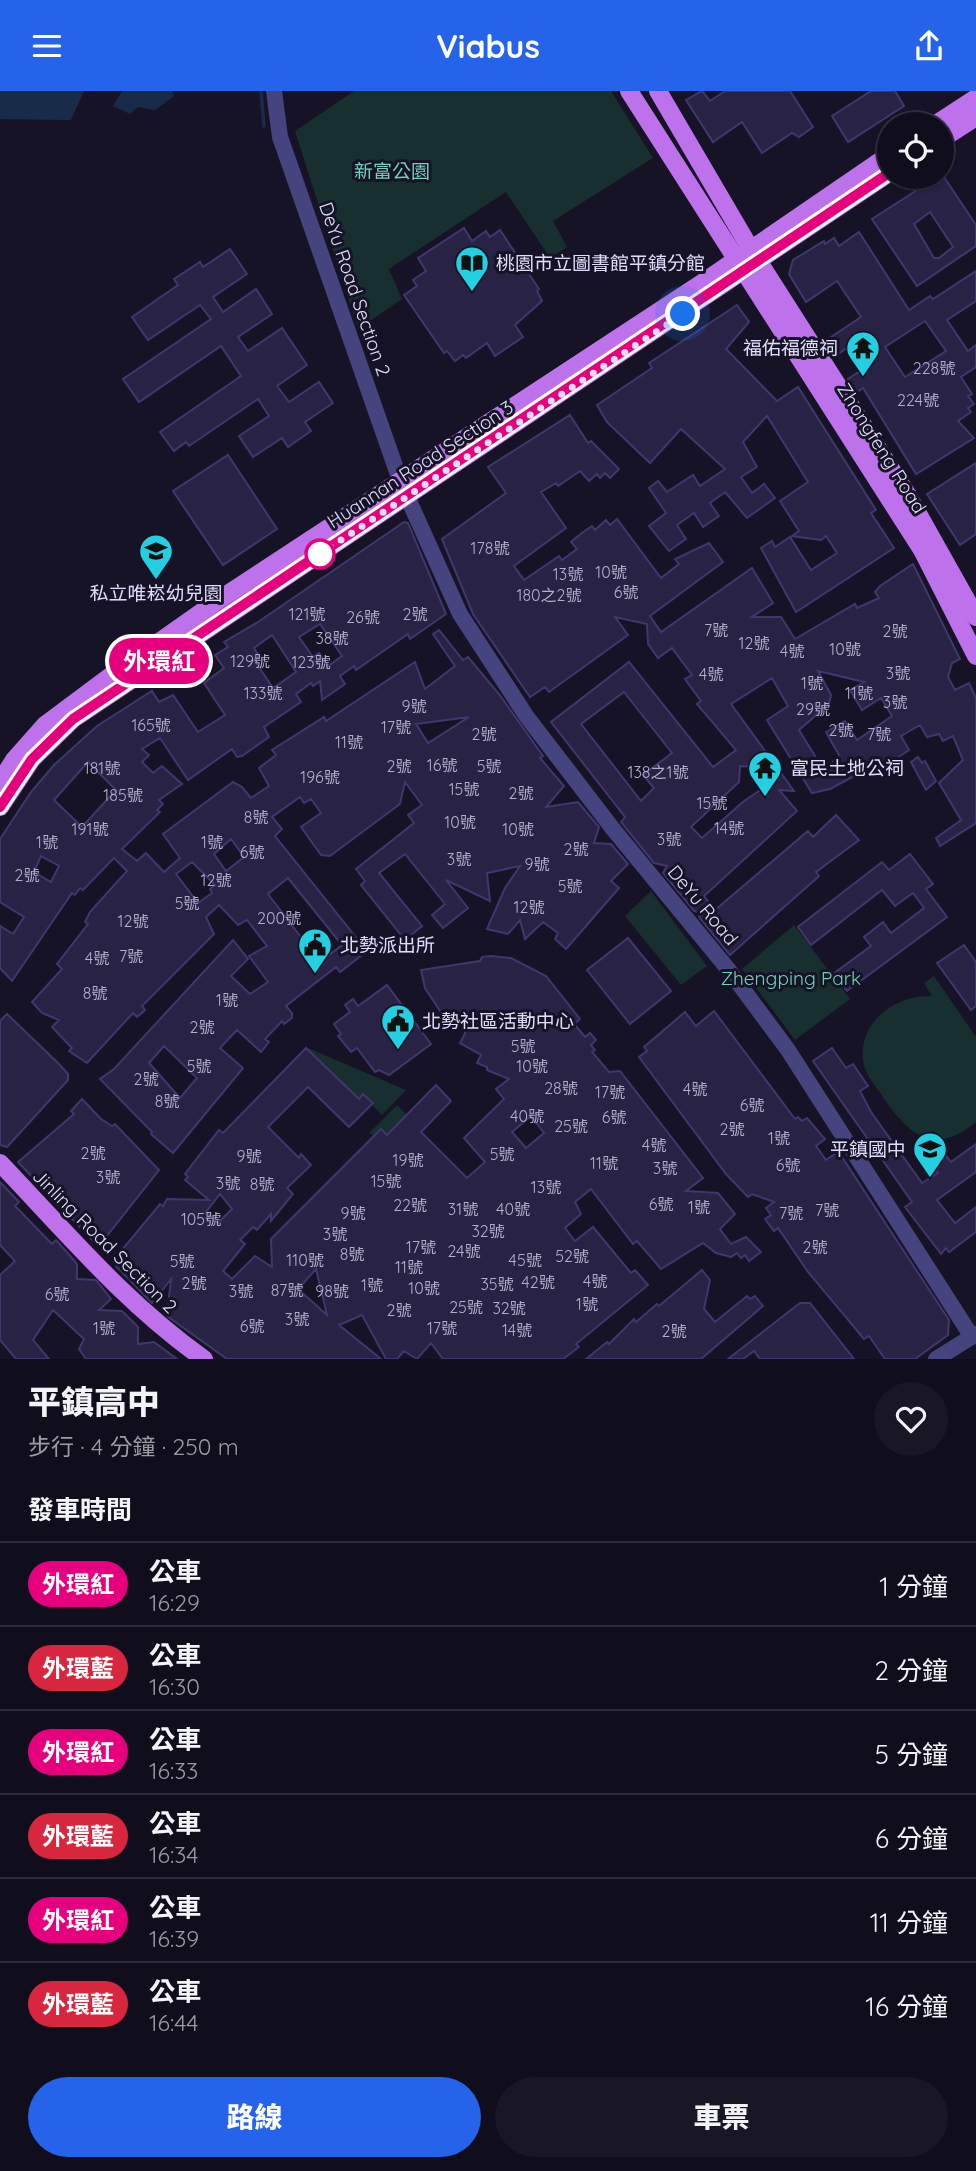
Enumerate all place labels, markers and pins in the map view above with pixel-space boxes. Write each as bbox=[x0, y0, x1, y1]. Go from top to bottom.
library icon: 桃園市立圖書館平鎮分館 bbox=[453, 244, 491, 293]
place label: 桃園市立圖書館平鎮分館 bbox=[496, 251, 705, 275]
temple icon: 福佑福德祠 bbox=[844, 329, 882, 378]
place label: 福佑福德祠 bbox=[743, 336, 838, 360]
school or university icon: 私立唯崧幼兒園 bbox=[137, 532, 175, 581]
unlabelled marker bbox=[305, 539, 335, 569]
place label: 私立唯崧幼兒園 bbox=[89, 581, 223, 605]
temple icon: 富民土地公祠 bbox=[746, 749, 784, 798]
place label: 富民土地公祠 bbox=[790, 756, 904, 780]
public building icon: 北勢派出所 bbox=[296, 926, 334, 975]
place label: 北勢派出所 bbox=[340, 933, 435, 957]
public building icon: 北勢社區活動中心 bbox=[379, 1002, 417, 1051]
place label: 北勢社區活動中心 bbox=[422, 1009, 574, 1033]
school or university icon: 平鎮國中 bbox=[911, 1130, 949, 1179]
place label: 平鎮國中 bbox=[830, 1137, 906, 1161]

